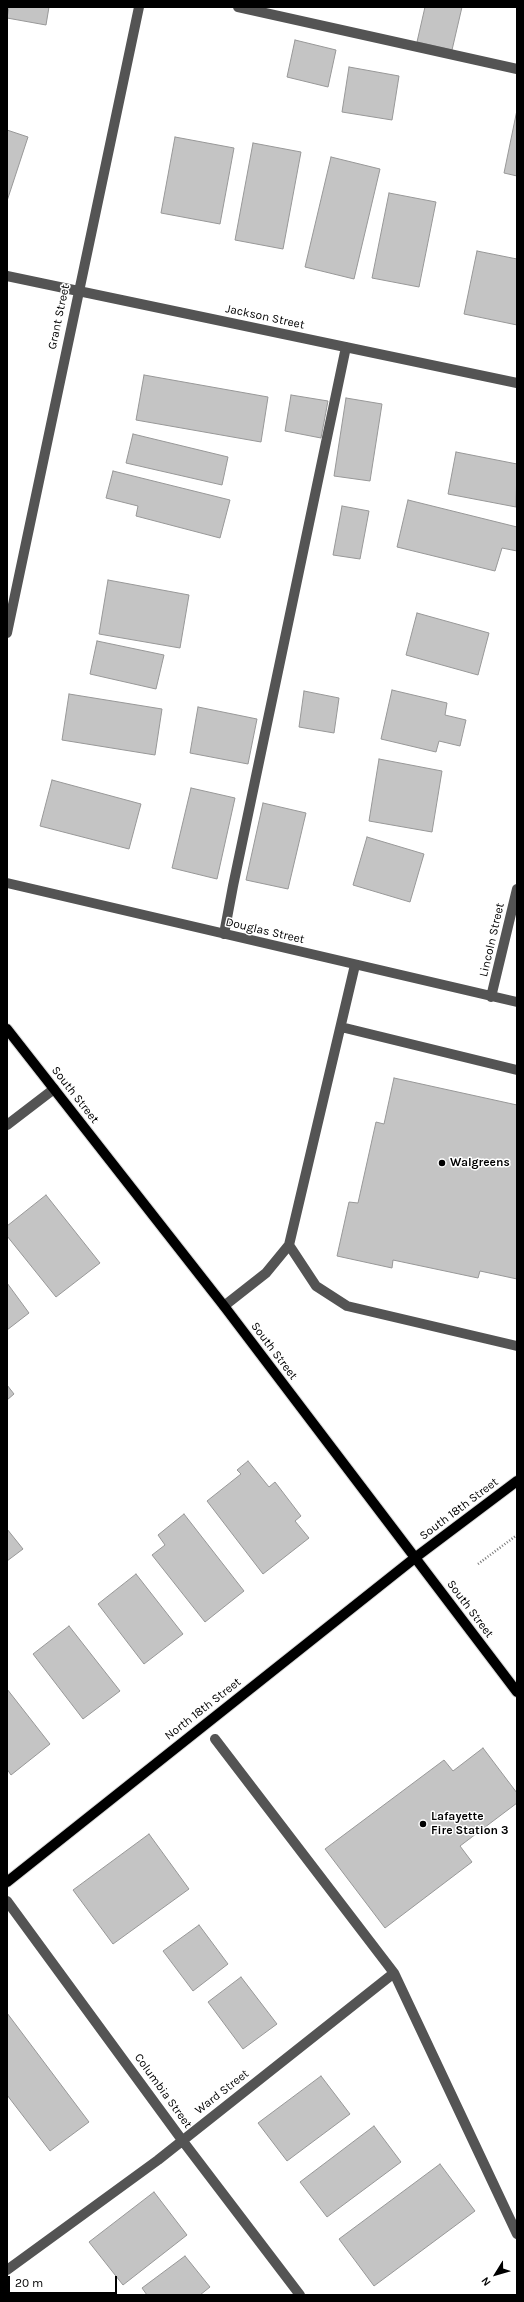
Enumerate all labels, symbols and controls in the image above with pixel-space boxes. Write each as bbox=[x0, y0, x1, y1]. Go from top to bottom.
street label: Grant Street bbox=[45, 283, 73, 351]
street label: Jackson Street bbox=[224, 302, 306, 332]
street label: Lincoln Street bbox=[476, 902, 508, 978]
street label: Douglas Street bbox=[224, 915, 306, 947]
street label: South Street bbox=[48, 1064, 102, 1126]
place label: Walgreens bbox=[450, 1156, 510, 1170]
marker: Walgreens bbox=[437, 1158, 447, 1168]
street label: South Street bbox=[248, 1319, 300, 1383]
street label: South 18th Street bbox=[417, 1475, 501, 1543]
street label: South Street bbox=[444, 1577, 496, 1641]
street label: North 18th Street bbox=[162, 1675, 244, 1743]
place label: Lafayette Fire Station 3 bbox=[431, 1810, 508, 1838]
marker: Lafayette Fire Station 3 bbox=[418, 1819, 428, 1829]
street label: Columbia Street bbox=[131, 2051, 195, 2131]
street label: Ward Street bbox=[192, 2067, 252, 2117]
north arrow bbox=[476, 2254, 516, 2294]
scale bar bbox=[10, 2268, 119, 2294]
text: N bbox=[478, 2274, 494, 2289]
text: 20 m bbox=[15, 2276, 43, 2290]

